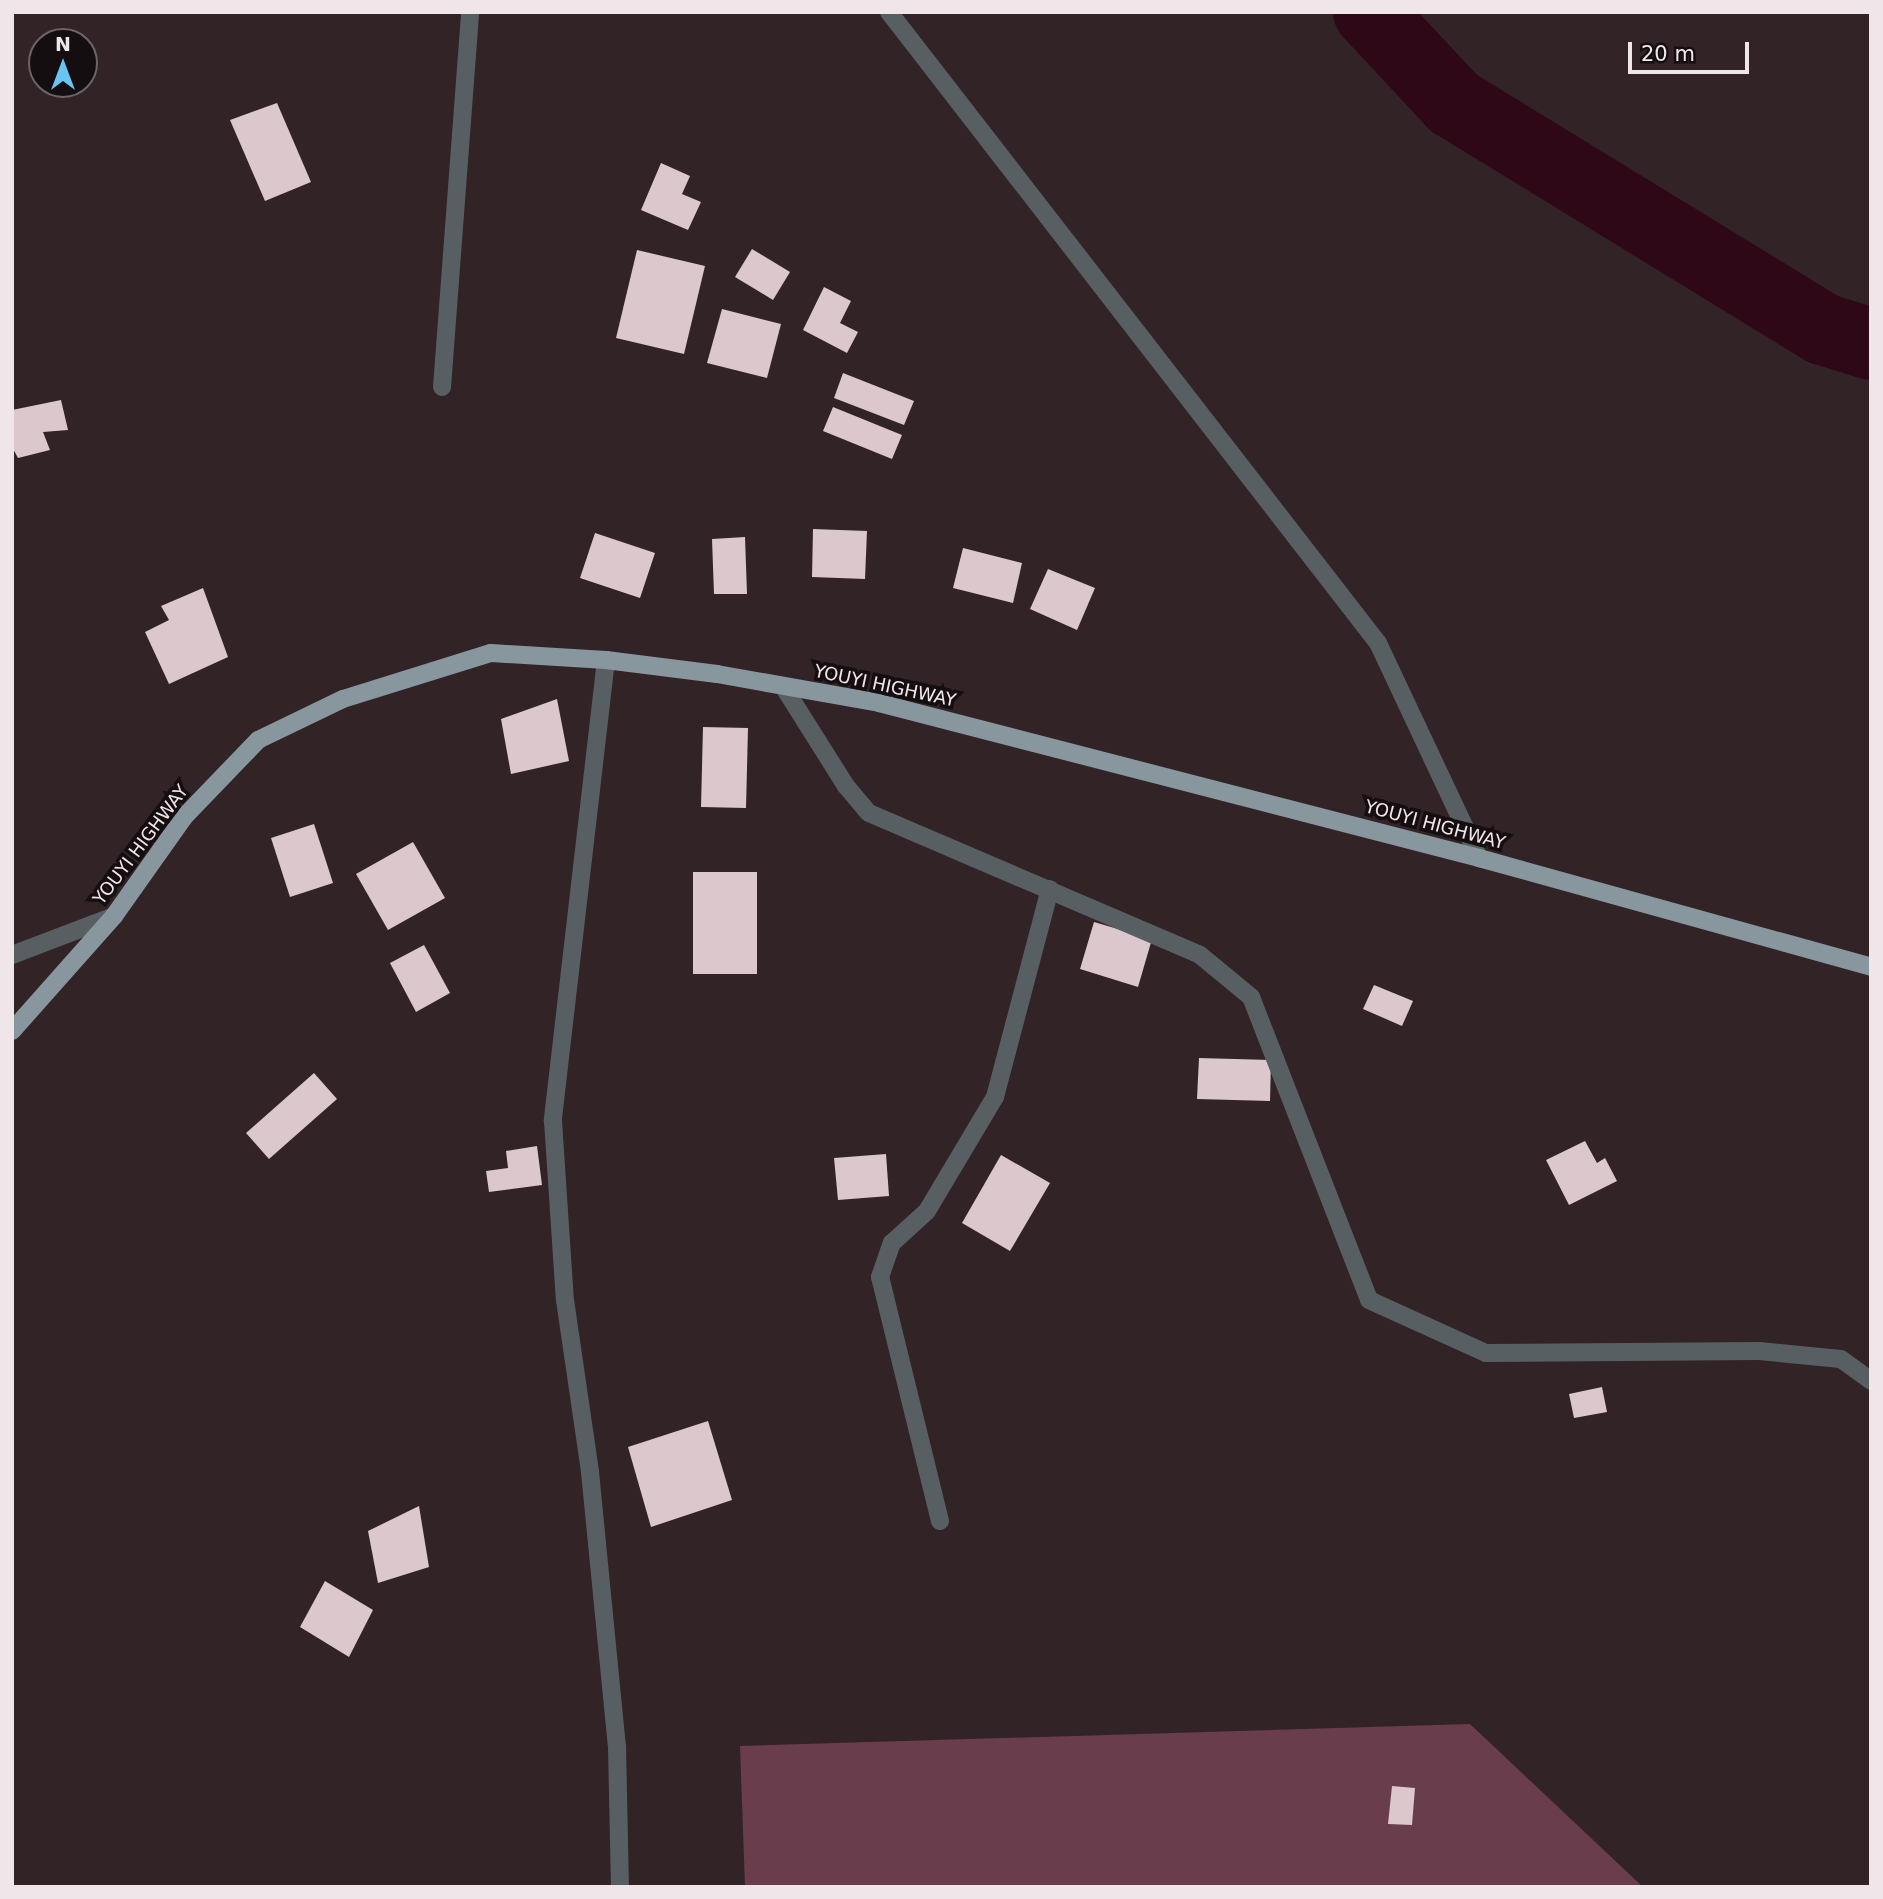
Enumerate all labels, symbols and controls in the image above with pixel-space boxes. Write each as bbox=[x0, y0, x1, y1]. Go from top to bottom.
north arrow bbox=[28, 28, 98, 98]
scale bar bbox=[1631, 28, 1752, 72]
text: N bbox=[55, 33, 71, 55]
text: 20 m bbox=[1641, 42, 1695, 66]
street label: YOUYI HIGHWAY bbox=[812, 660, 958, 712]
street label: YOUYI HIGHWAY bbox=[89, 781, 193, 909]
street label: YOUYI HIGHWAY bbox=[1362, 796, 1508, 854]

